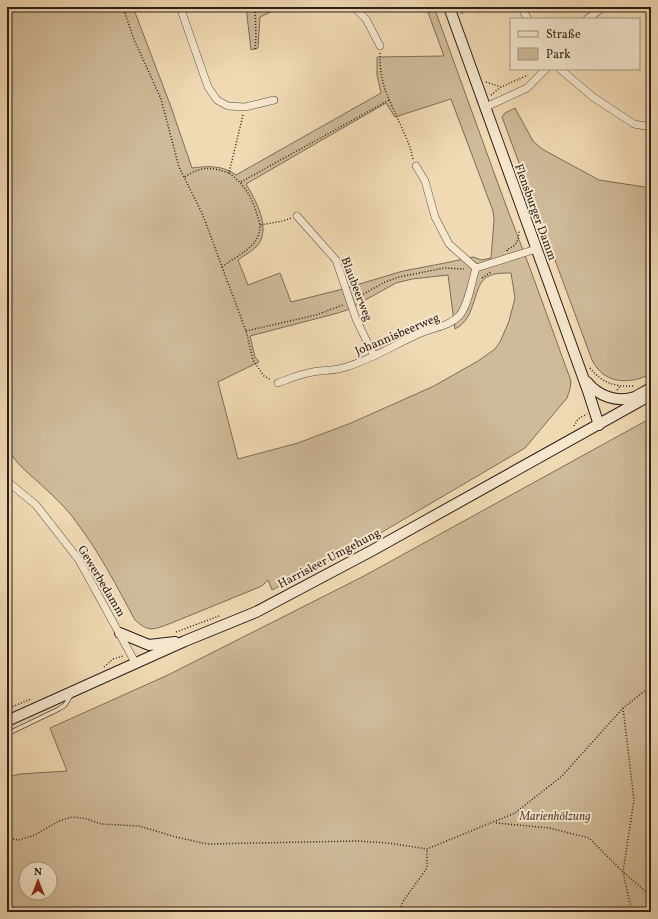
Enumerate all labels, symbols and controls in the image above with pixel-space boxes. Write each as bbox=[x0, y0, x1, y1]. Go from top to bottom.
legend bbox=[510, 18, 640, 70]
text: Straße bbox=[546, 27, 581, 43]
text: Park bbox=[546, 47, 571, 63]
street label: Flensburger Damm bbox=[510, 162, 560, 263]
street label: Blaubeerweg bbox=[336, 255, 376, 324]
street label: Johannisbeerweg bbox=[353, 310, 442, 360]
street label: Harrisleer Umgehung bbox=[275, 525, 384, 593]
street label: Gewerbedamm bbox=[74, 543, 129, 620]
park label: Marienhölzung bbox=[519, 809, 590, 825]
north arrow bbox=[18, 861, 58, 901]
text: N bbox=[34, 865, 42, 880]

